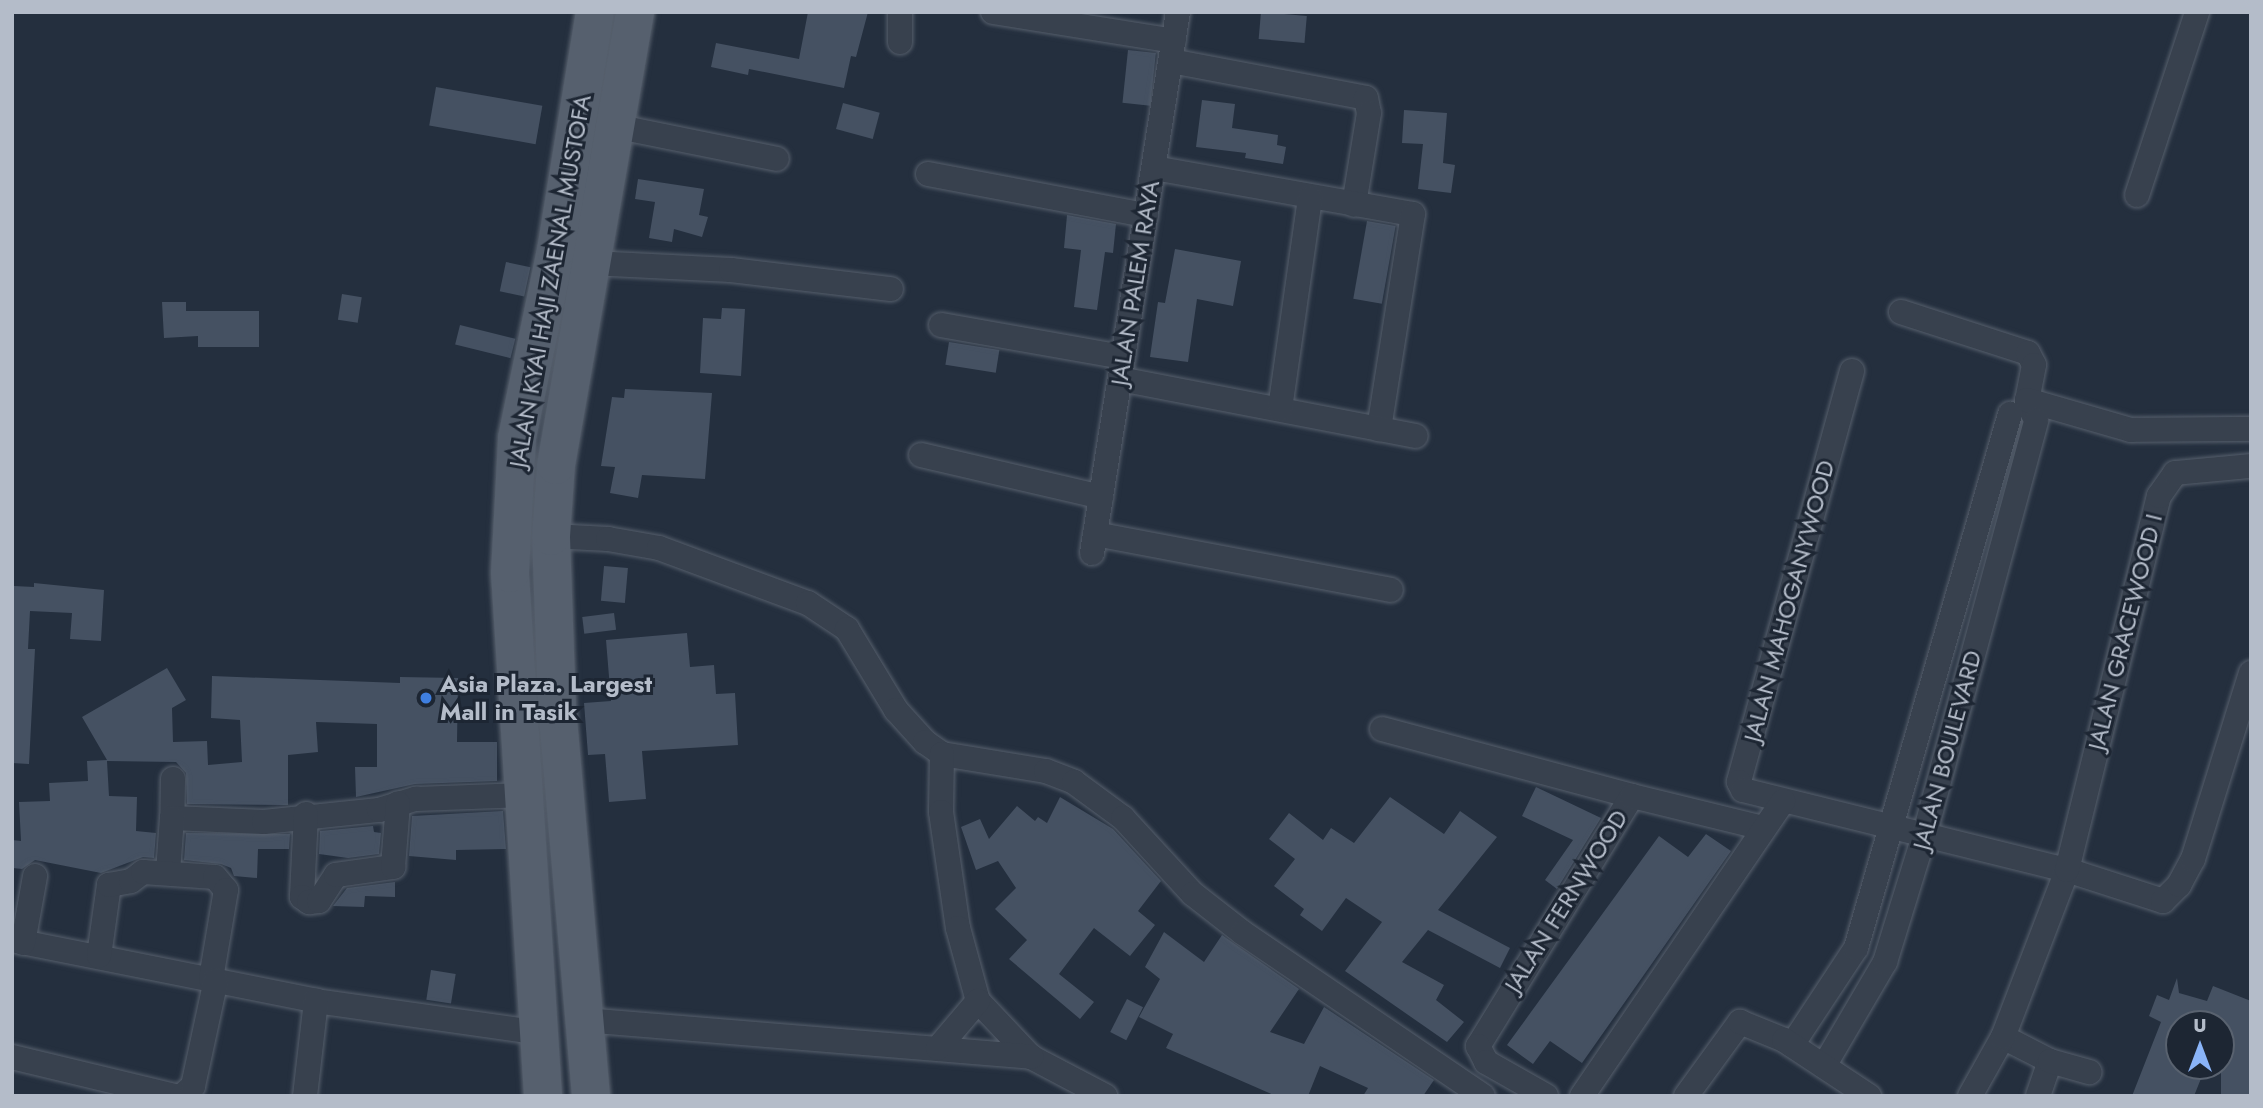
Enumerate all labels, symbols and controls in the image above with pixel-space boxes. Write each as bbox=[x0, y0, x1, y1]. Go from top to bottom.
street label: JALAN KYAI HAJI ZAENAL MUSTOFA bbox=[503, 92, 597, 470]
street label: JALAN PALEM RAYA bbox=[1105, 178, 1165, 388]
street label: JALAN MAHOGANYWOOD bbox=[1738, 457, 1840, 745]
street label: JALAN GRACEWOOD I bbox=[2082, 511, 2168, 753]
street label: JALAN BOULEVARD bbox=[1907, 647, 1987, 853]
place label: Asia Plaza. Largest Mall in Tasik bbox=[440, 670, 652, 726]
marker: Asia Plaza. Largest Mall in Tasik bbox=[418, 690, 434, 706]
street label: JALAN FERNWOOD bbox=[1498, 804, 1634, 998]
north arrow bbox=[2165, 1010, 2235, 1080]
text: U bbox=[2193, 1012, 2207, 1039]

